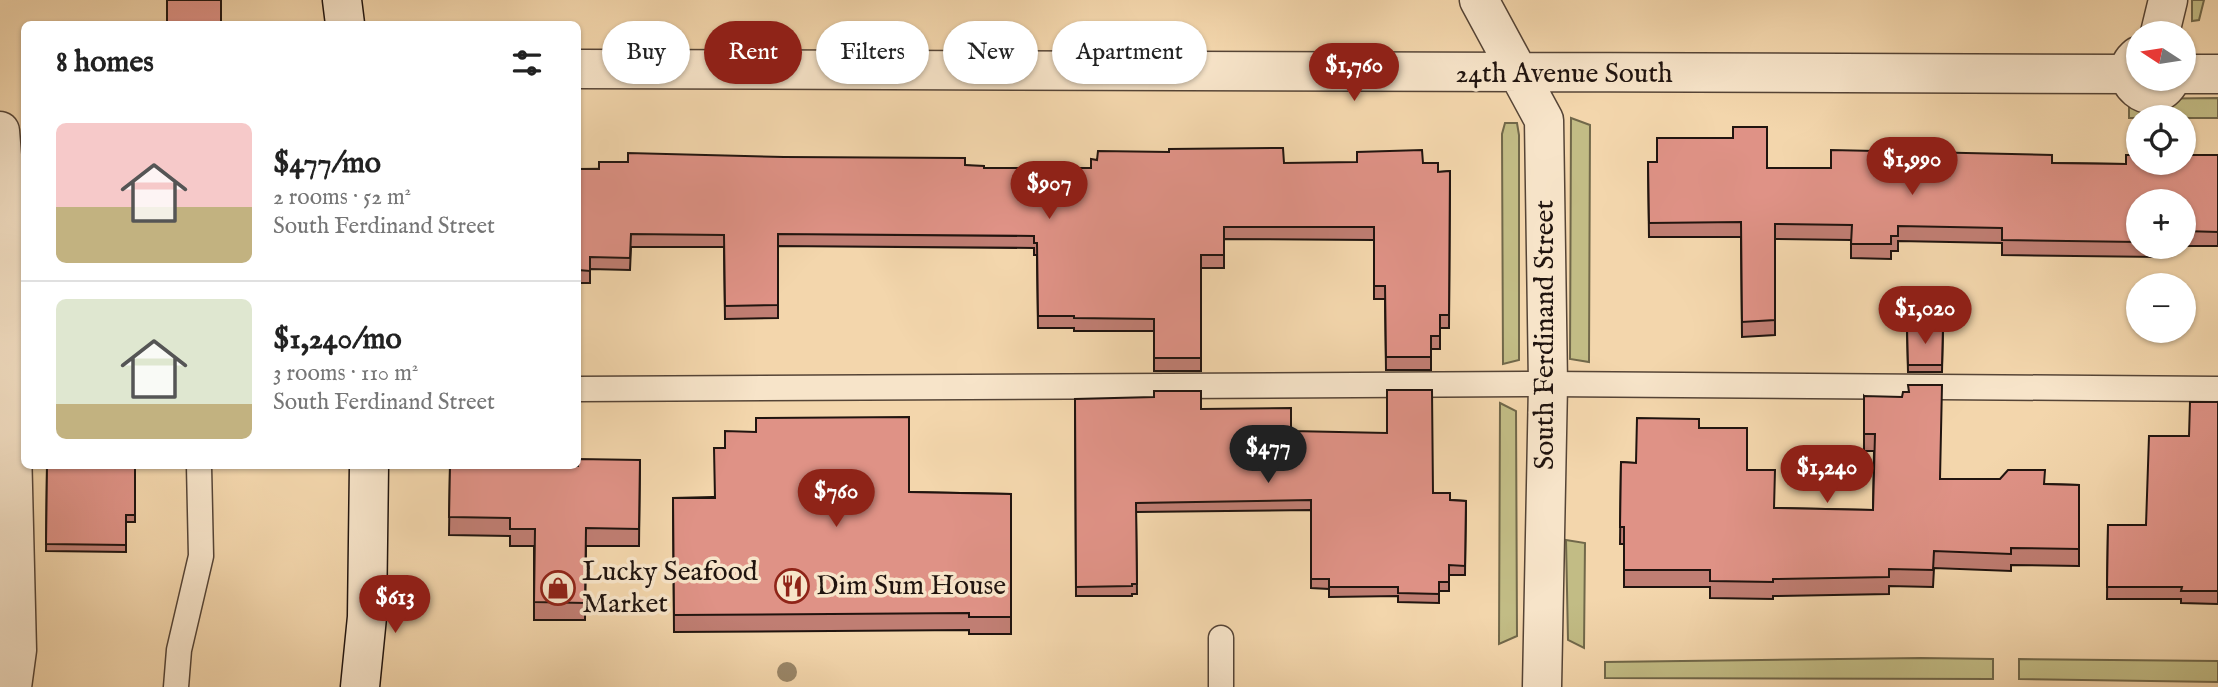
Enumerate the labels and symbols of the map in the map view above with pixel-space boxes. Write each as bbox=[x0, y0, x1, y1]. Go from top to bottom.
north arrow bbox=[2126, 21, 2196, 91]
pin: $1,760 bbox=[1297, 43, 1411, 103]
street label: 24th Avenue South bbox=[1455, 57, 1673, 92]
pin: $1,990 bbox=[1855, 138, 1969, 197]
pin: $907 bbox=[1008, 162, 1090, 221]
street label: South Ferdinand Street bbox=[1528, 200, 1563, 470]
pin: $1,020 bbox=[1868, 286, 1982, 346]
pin: $477 bbox=[1227, 426, 1309, 485]
pin: $1,240 bbox=[1770, 446, 1884, 505]
pin: $760 bbox=[795, 470, 877, 529]
place label: Lucky Seafood Market bbox=[582, 555, 758, 622]
restaurant icon: Dim Sum House bbox=[773, 567, 811, 605]
shop icon: Lucky Seafood Market bbox=[539, 569, 577, 607]
place label: Dim Sum House bbox=[816, 569, 1006, 604]
pin: $613 bbox=[354, 576, 436, 635]

